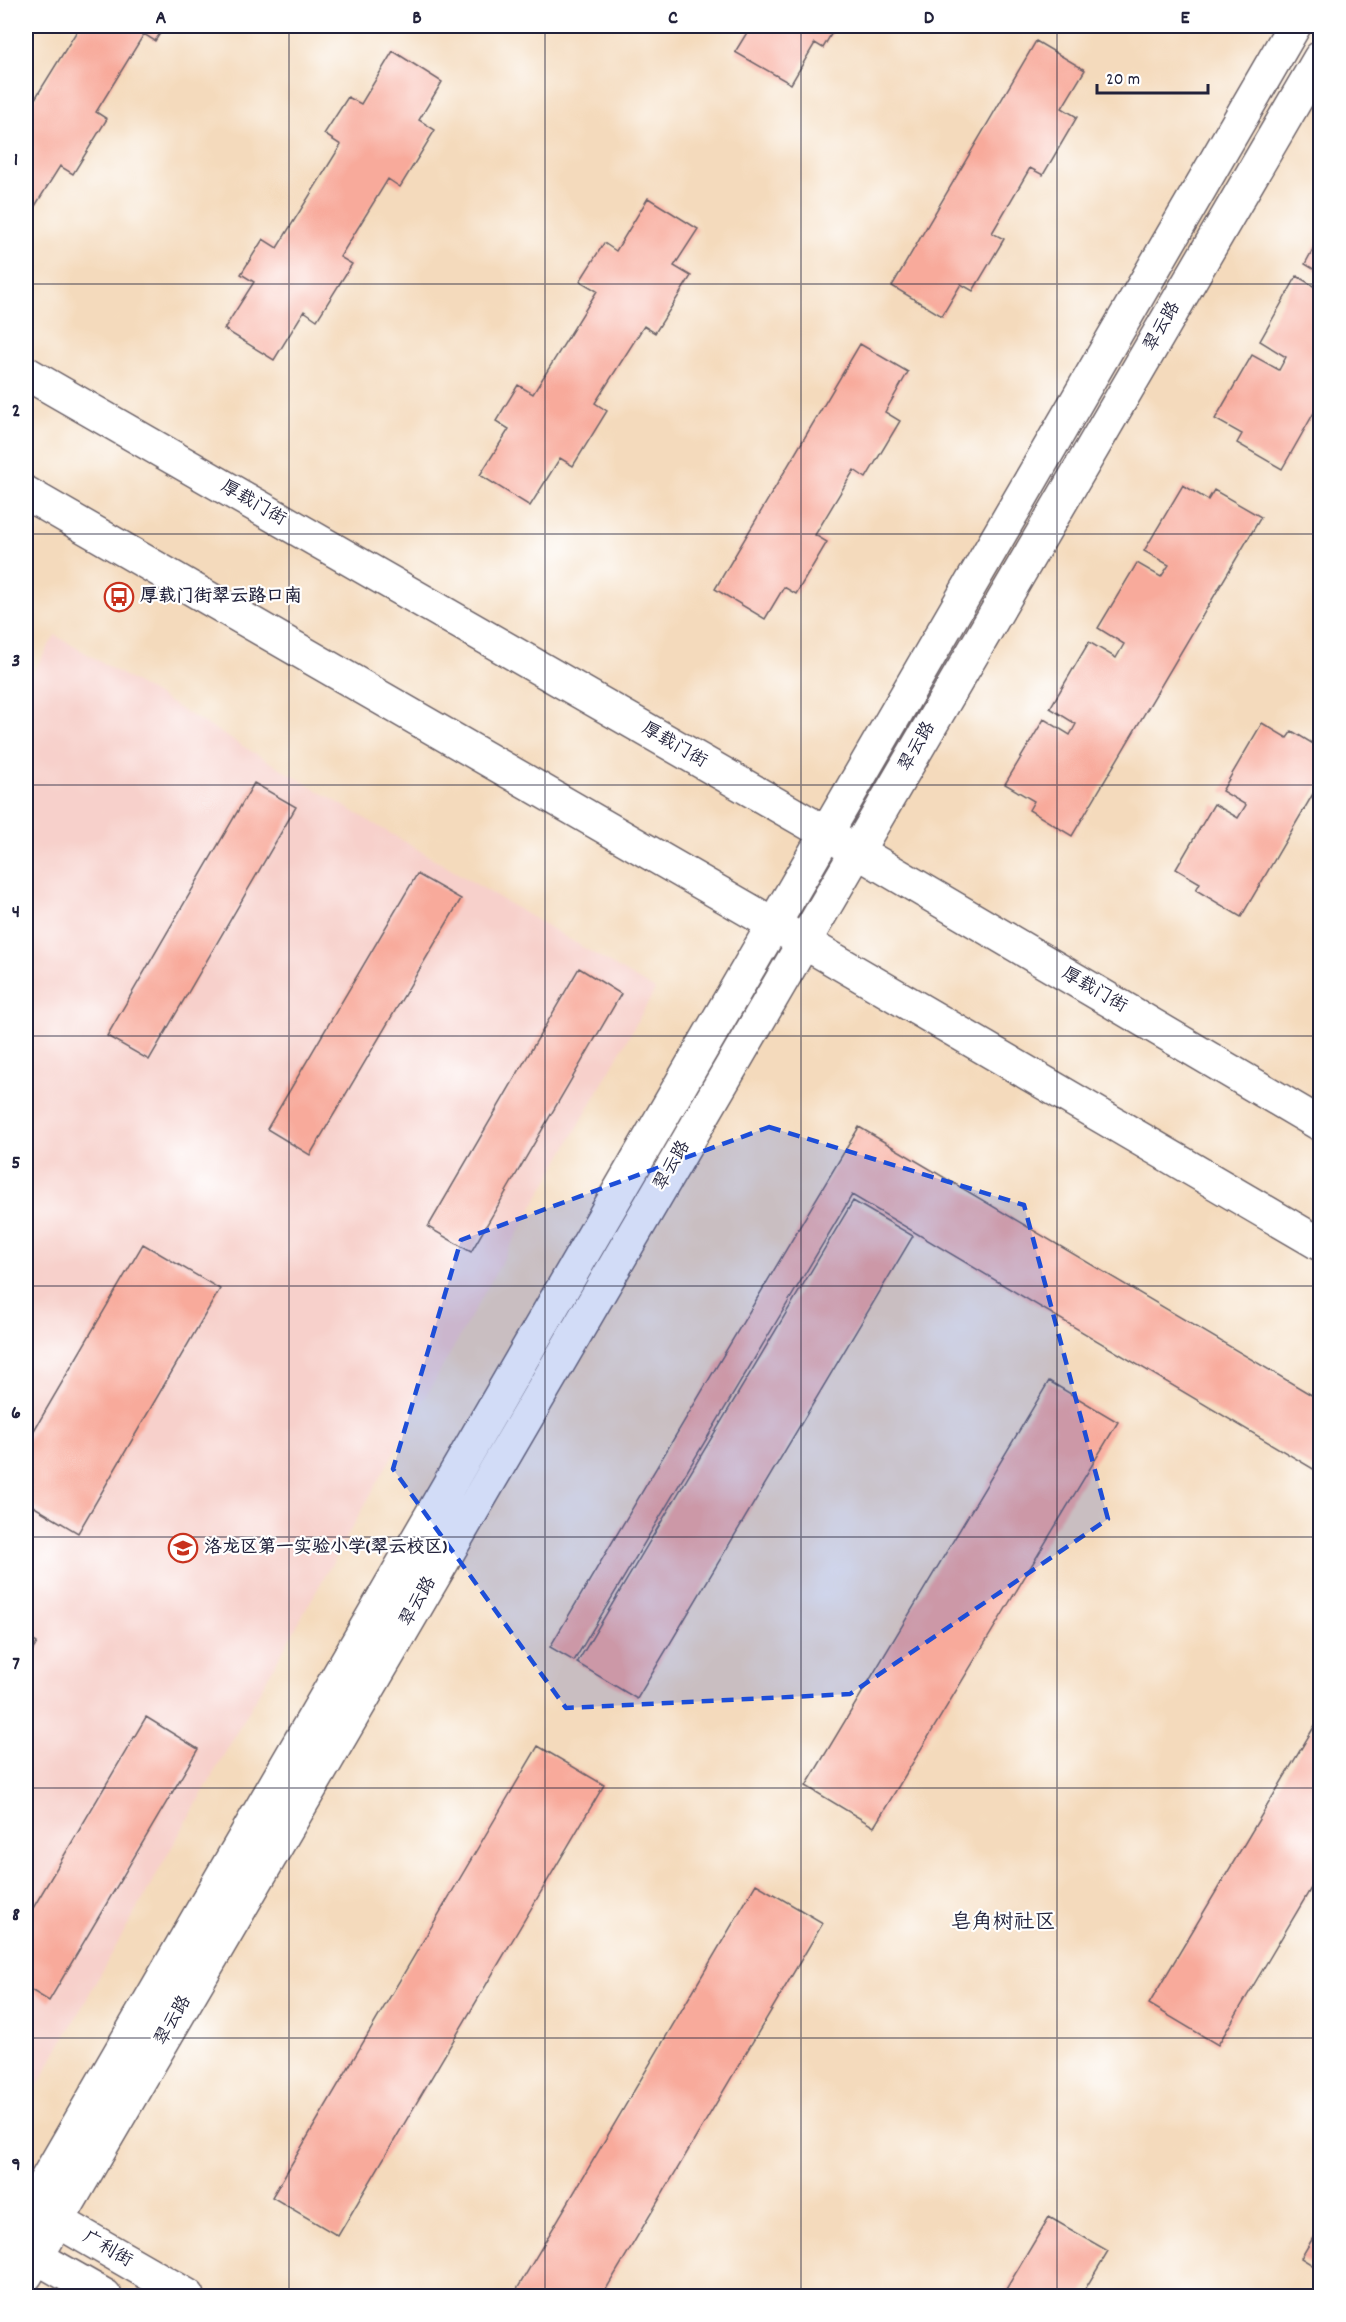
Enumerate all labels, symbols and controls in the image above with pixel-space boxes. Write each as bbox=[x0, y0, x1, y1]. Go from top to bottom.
text: A bbox=[156, 5, 167, 33]
text: B bbox=[412, 5, 422, 33]
text: C bbox=[668, 5, 678, 33]
text: D bbox=[924, 5, 935, 33]
text: E bbox=[1180, 5, 1190, 33]
scale bar bbox=[1097, 57, 1208, 95]
text: 20 m bbox=[1106, 68, 1140, 93]
text: 1 bbox=[14, 147, 18, 175]
street label: 翠云路 bbox=[1139, 297, 1187, 357]
text: 2 bbox=[12, 398, 20, 426]
street label: 厚载门街 bbox=[216, 475, 290, 533]
bus stop icon: 厚载门街翠云路口南 bbox=[103, 581, 135, 613]
place label: 厚载门街翠云路口南 bbox=[140, 585, 302, 610]
text: 3 bbox=[12, 648, 20, 676]
street label: 厚载门街 bbox=[637, 717, 711, 775]
street label: 翠云路 bbox=[894, 717, 942, 777]
text: 4 bbox=[12, 899, 20, 927]
street label: 厚载门街 bbox=[1057, 962, 1131, 1020]
street label: 翠云路 bbox=[649, 1136, 697, 1196]
text: 5 bbox=[11, 1150, 21, 1178]
text: 6 bbox=[11, 1400, 21, 1428]
school or university icon: 洛龙区第一实验小学(翠云校区) bbox=[167, 1532, 199, 1564]
place label: 洛龙区第一实验小学(翠云校区) bbox=[204, 1536, 447, 1561]
street label: 翠云路 bbox=[395, 1572, 443, 1632]
text: 7 bbox=[12, 1651, 20, 1679]
text: 8 bbox=[12, 1902, 20, 1930]
district label: 皂角树社区 bbox=[951, 1909, 1056, 1939]
street label: 翠云路 bbox=[150, 1991, 198, 2051]
text: 9 bbox=[11, 2152, 21, 2180]
street label: 广利街 bbox=[77, 2226, 137, 2274]

